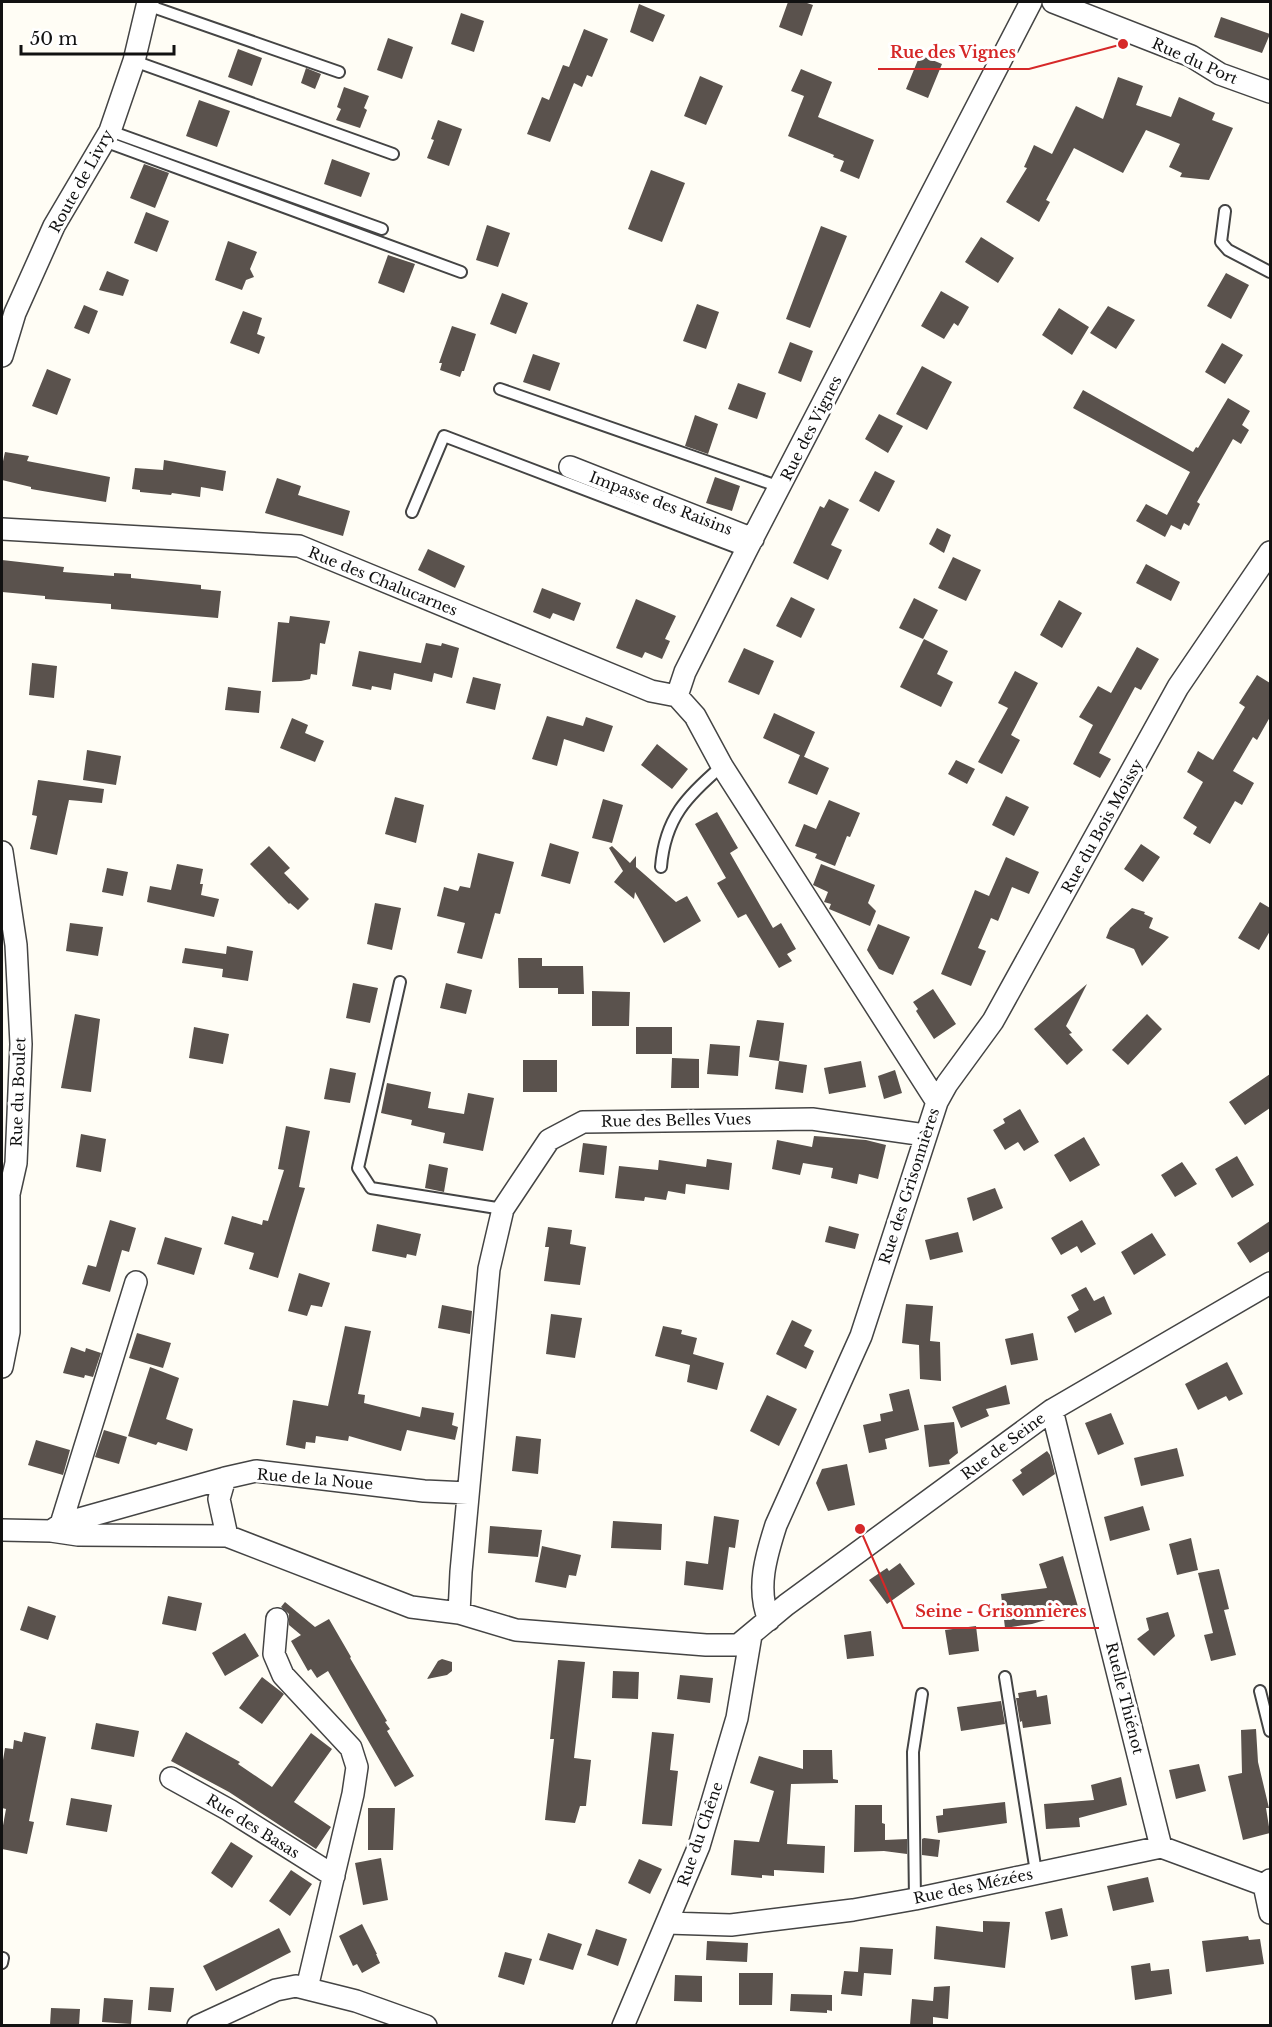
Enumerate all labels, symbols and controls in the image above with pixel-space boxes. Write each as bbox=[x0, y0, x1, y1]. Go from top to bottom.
scale bar bbox=[21, 18, 174, 56]
text: 50 m bbox=[30, 28, 78, 50]
street label: Rue du Port bbox=[1149, 34, 1241, 88]
callout: Rue des Vignes bbox=[878, 35, 1029, 69]
text: Rue des Vignes bbox=[890, 42, 1016, 62]
street label: Route de Livry bbox=[45, 126, 117, 236]
street label: Rue des Vignes bbox=[776, 372, 846, 484]
street label: Impasse des Raisins bbox=[587, 467, 735, 539]
street label: Rue des Chalucarnes bbox=[306, 542, 461, 620]
street label: Rue du Bois Moissy bbox=[1057, 755, 1147, 897]
street label: Rue du Boulet bbox=[7, 1036, 29, 1147]
street label: Rue des Grisonnières bbox=[875, 1105, 943, 1267]
street label: Rue des Belles Vues bbox=[601, 1109, 751, 1131]
street label: Rue de Seine bbox=[957, 1408, 1049, 1484]
street label: Rue de la Noue bbox=[256, 1464, 374, 1494]
callout: Seine - Grisonnières bbox=[903, 1594, 1099, 1628]
text: Seine - Grisonnières bbox=[915, 1601, 1087, 1621]
street label: Ruelle Thiénot bbox=[1102, 1640, 1148, 1756]
street label: Rue du Chêne bbox=[673, 1779, 727, 1889]
street label: Rue des Basas bbox=[203, 1790, 303, 1862]
street label: Rue des Mézées bbox=[912, 1864, 1035, 1908]

